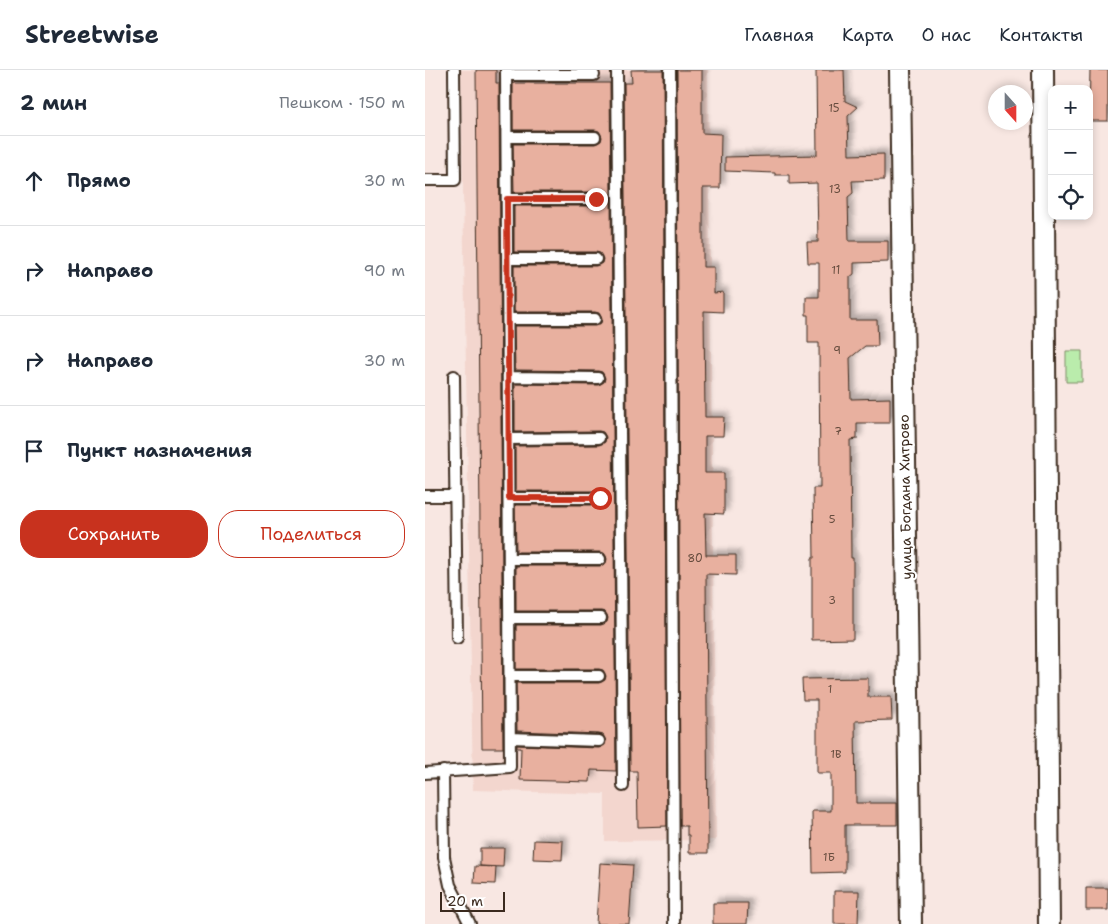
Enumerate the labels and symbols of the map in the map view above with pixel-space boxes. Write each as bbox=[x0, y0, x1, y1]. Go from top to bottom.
north arrow bbox=[988, 85, 1033, 130]
house number: 15 bbox=[828, 101, 840, 116]
house number: 13 bbox=[829, 182, 841, 197]
route end bbox=[585, 188, 608, 211]
house number: 11 bbox=[832, 263, 840, 278]
house number: 9 bbox=[833, 343, 841, 358]
street label: улица Богдана Хитрово bbox=[895, 414, 915, 580]
house number: 7 bbox=[834, 424, 842, 439]
route start bbox=[589, 487, 612, 510]
house number: 5 bbox=[829, 512, 836, 527]
house number: 80 bbox=[687, 551, 703, 566]
house number: 3 bbox=[828, 593, 836, 608]
house number: 1 bbox=[828, 682, 832, 697]
house number: 1В bbox=[830, 747, 842, 762]
house number: 1Б bbox=[823, 850, 835, 865]
scale bar bbox=[440, 889, 505, 912]

